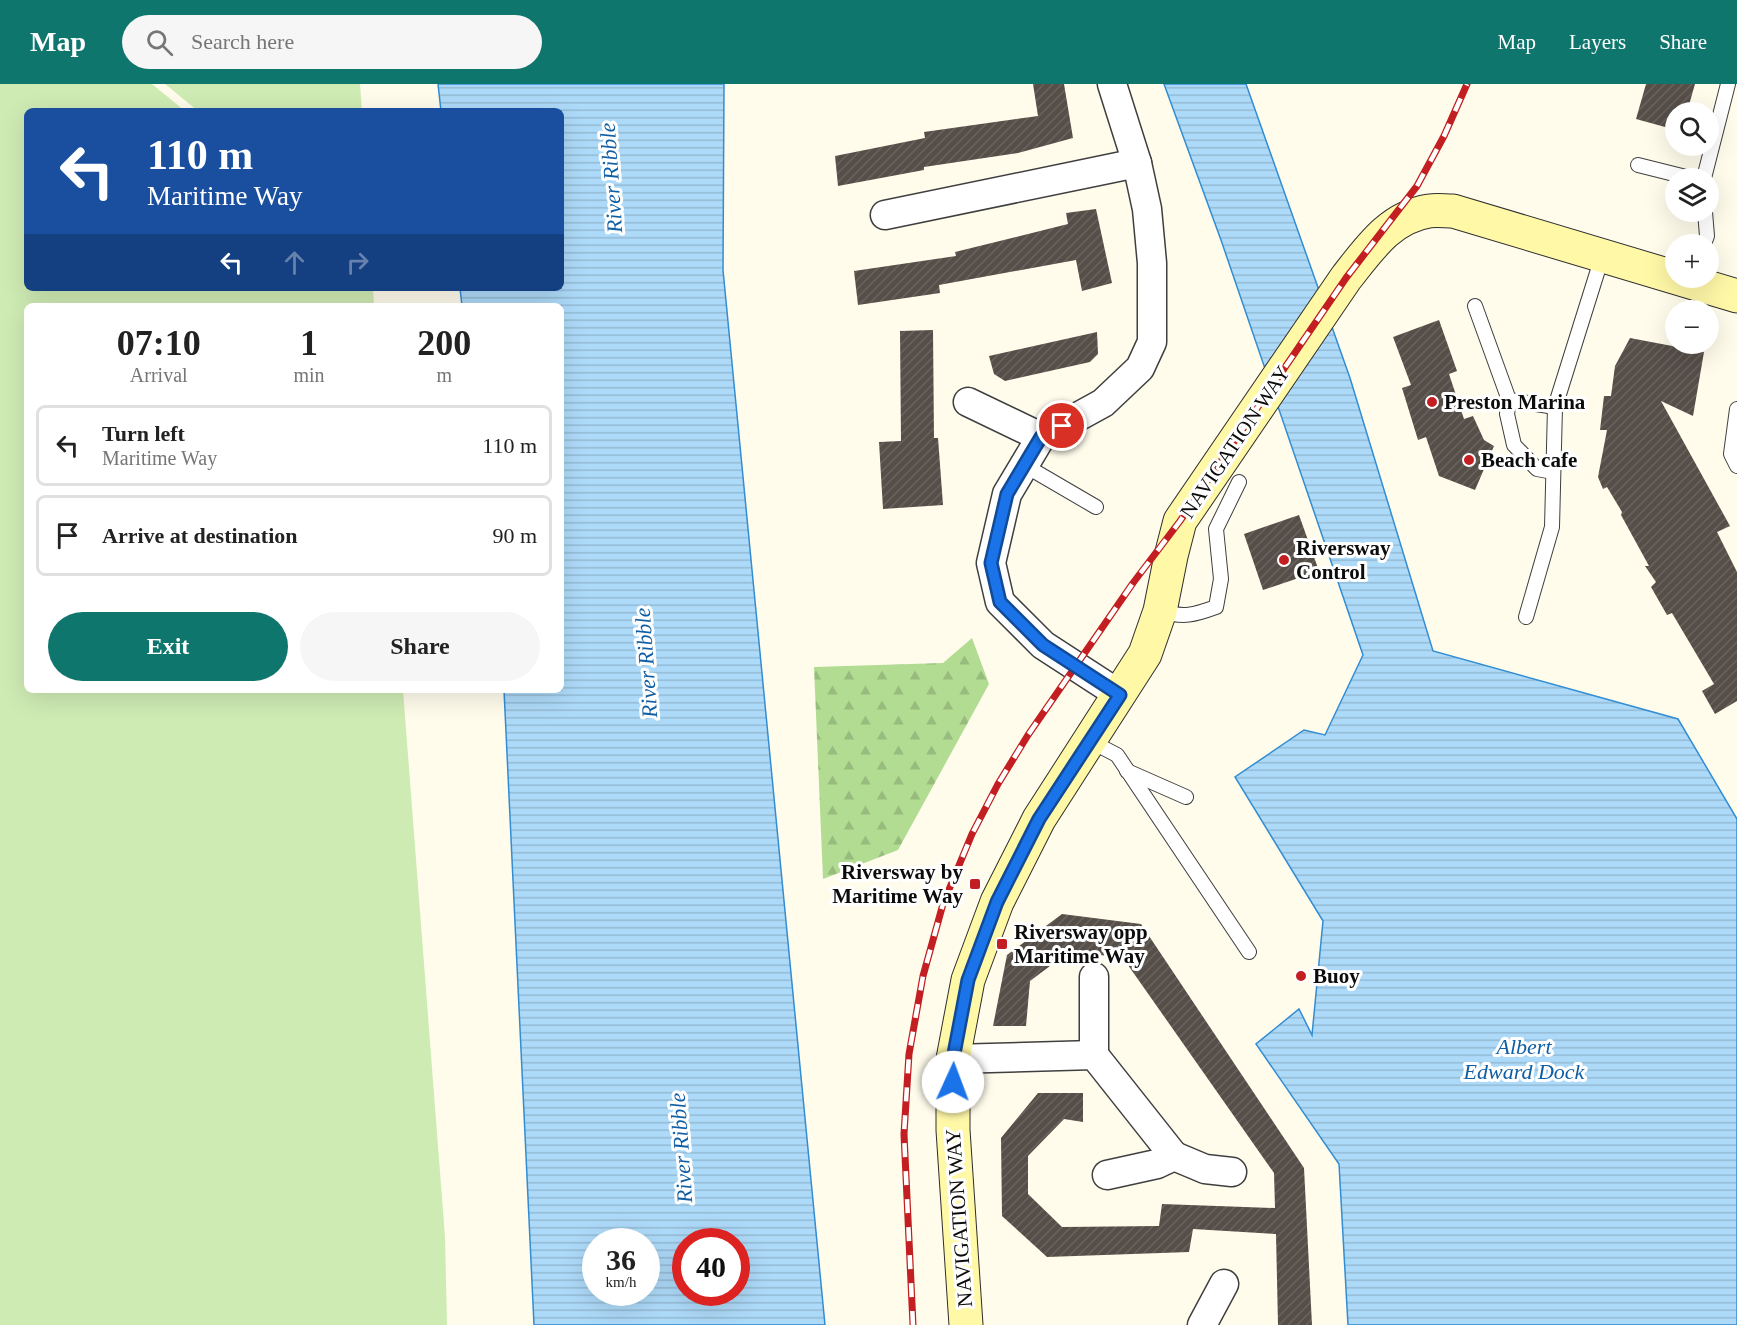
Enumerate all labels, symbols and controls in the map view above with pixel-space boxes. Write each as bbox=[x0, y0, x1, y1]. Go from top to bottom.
search box bbox=[122, 15, 542, 69]
text: Map bbox=[30, 26, 86, 57]
icon: search bbox=[143, 26, 176, 59]
text: Search here bbox=[191, 29, 294, 54]
text: Map bbox=[1498, 30, 1536, 54]
text: Layers bbox=[1569, 30, 1626, 54]
text: Share bbox=[1659, 30, 1707, 54]
map controls bbox=[1665, 102, 1719, 354]
button: search bbox=[1665, 102, 1719, 156]
water label: River Ribble bbox=[595, 122, 627, 235]
icon: left bbox=[48, 132, 126, 210]
text: 110 m bbox=[147, 132, 253, 178]
button: layers bbox=[1665, 168, 1719, 222]
text: Maritime Way bbox=[147, 181, 303, 211]
button: + bbox=[1665, 234, 1719, 288]
icon: left bbox=[215, 246, 248, 279]
icon: ahead bbox=[278, 246, 311, 279]
icon: right bbox=[341, 246, 374, 279]
button: − bbox=[1665, 300, 1719, 354]
text: 07:10 bbox=[117, 323, 201, 363]
text: 1 bbox=[300, 323, 318, 363]
text: 200 bbox=[417, 323, 471, 363]
street label: NAVIGATION WAY bbox=[1175, 361, 1295, 523]
text: Arrival bbox=[130, 364, 188, 386]
text: min bbox=[293, 364, 325, 386]
text: m bbox=[437, 364, 452, 386]
place label: Preston Marina bbox=[1444, 390, 1586, 414]
marker: Preston Marina bbox=[1425, 395, 1439, 409]
pin bbox=[1036, 400, 1087, 451]
icon: arrive bbox=[1045, 409, 1078, 442]
text: Turn left bbox=[102, 421, 185, 446]
icon: left bbox=[51, 429, 84, 462]
text: 110 m bbox=[482, 433, 537, 458]
text: Maritime Way bbox=[102, 447, 217, 469]
place label: Beach cafe bbox=[1481, 448, 1577, 472]
marker: Beach cafe bbox=[1462, 453, 1476, 467]
icon: arrive bbox=[51, 519, 84, 552]
text: Arrive at destination bbox=[102, 523, 298, 548]
text: 90 m bbox=[492, 523, 537, 548]
place label: Riversway Control bbox=[1296, 536, 1391, 584]
marker: Riversway Control bbox=[1277, 553, 1291, 567]
water label: River Ribble bbox=[630, 607, 662, 720]
button: Exit bbox=[48, 612, 288, 681]
button: Share bbox=[300, 612, 540, 681]
place label: Riversway by Maritime Way bbox=[832, 860, 963, 908]
marker: Riversway by Maritime Way bbox=[968, 877, 982, 891]
place label: Riversway opp Maritime Way bbox=[1014, 920, 1148, 968]
marker: Riversway opp Maritime Way bbox=[995, 937, 1009, 951]
place label: Buoy bbox=[1313, 964, 1360, 988]
marker: Buoy bbox=[1294, 969, 1308, 983]
water label: Albert Edward Dock bbox=[1463, 1034, 1586, 1084]
position arrow bbox=[921, 1050, 985, 1114]
water label: River Ribble bbox=[665, 1092, 697, 1205]
street label: NAVIGATION WAY bbox=[941, 1128, 977, 1308]
speed limit sign: 40 bbox=[672, 1228, 750, 1306]
text: 36 bbox=[606, 1243, 636, 1276]
text: km/h bbox=[606, 1274, 636, 1290]

